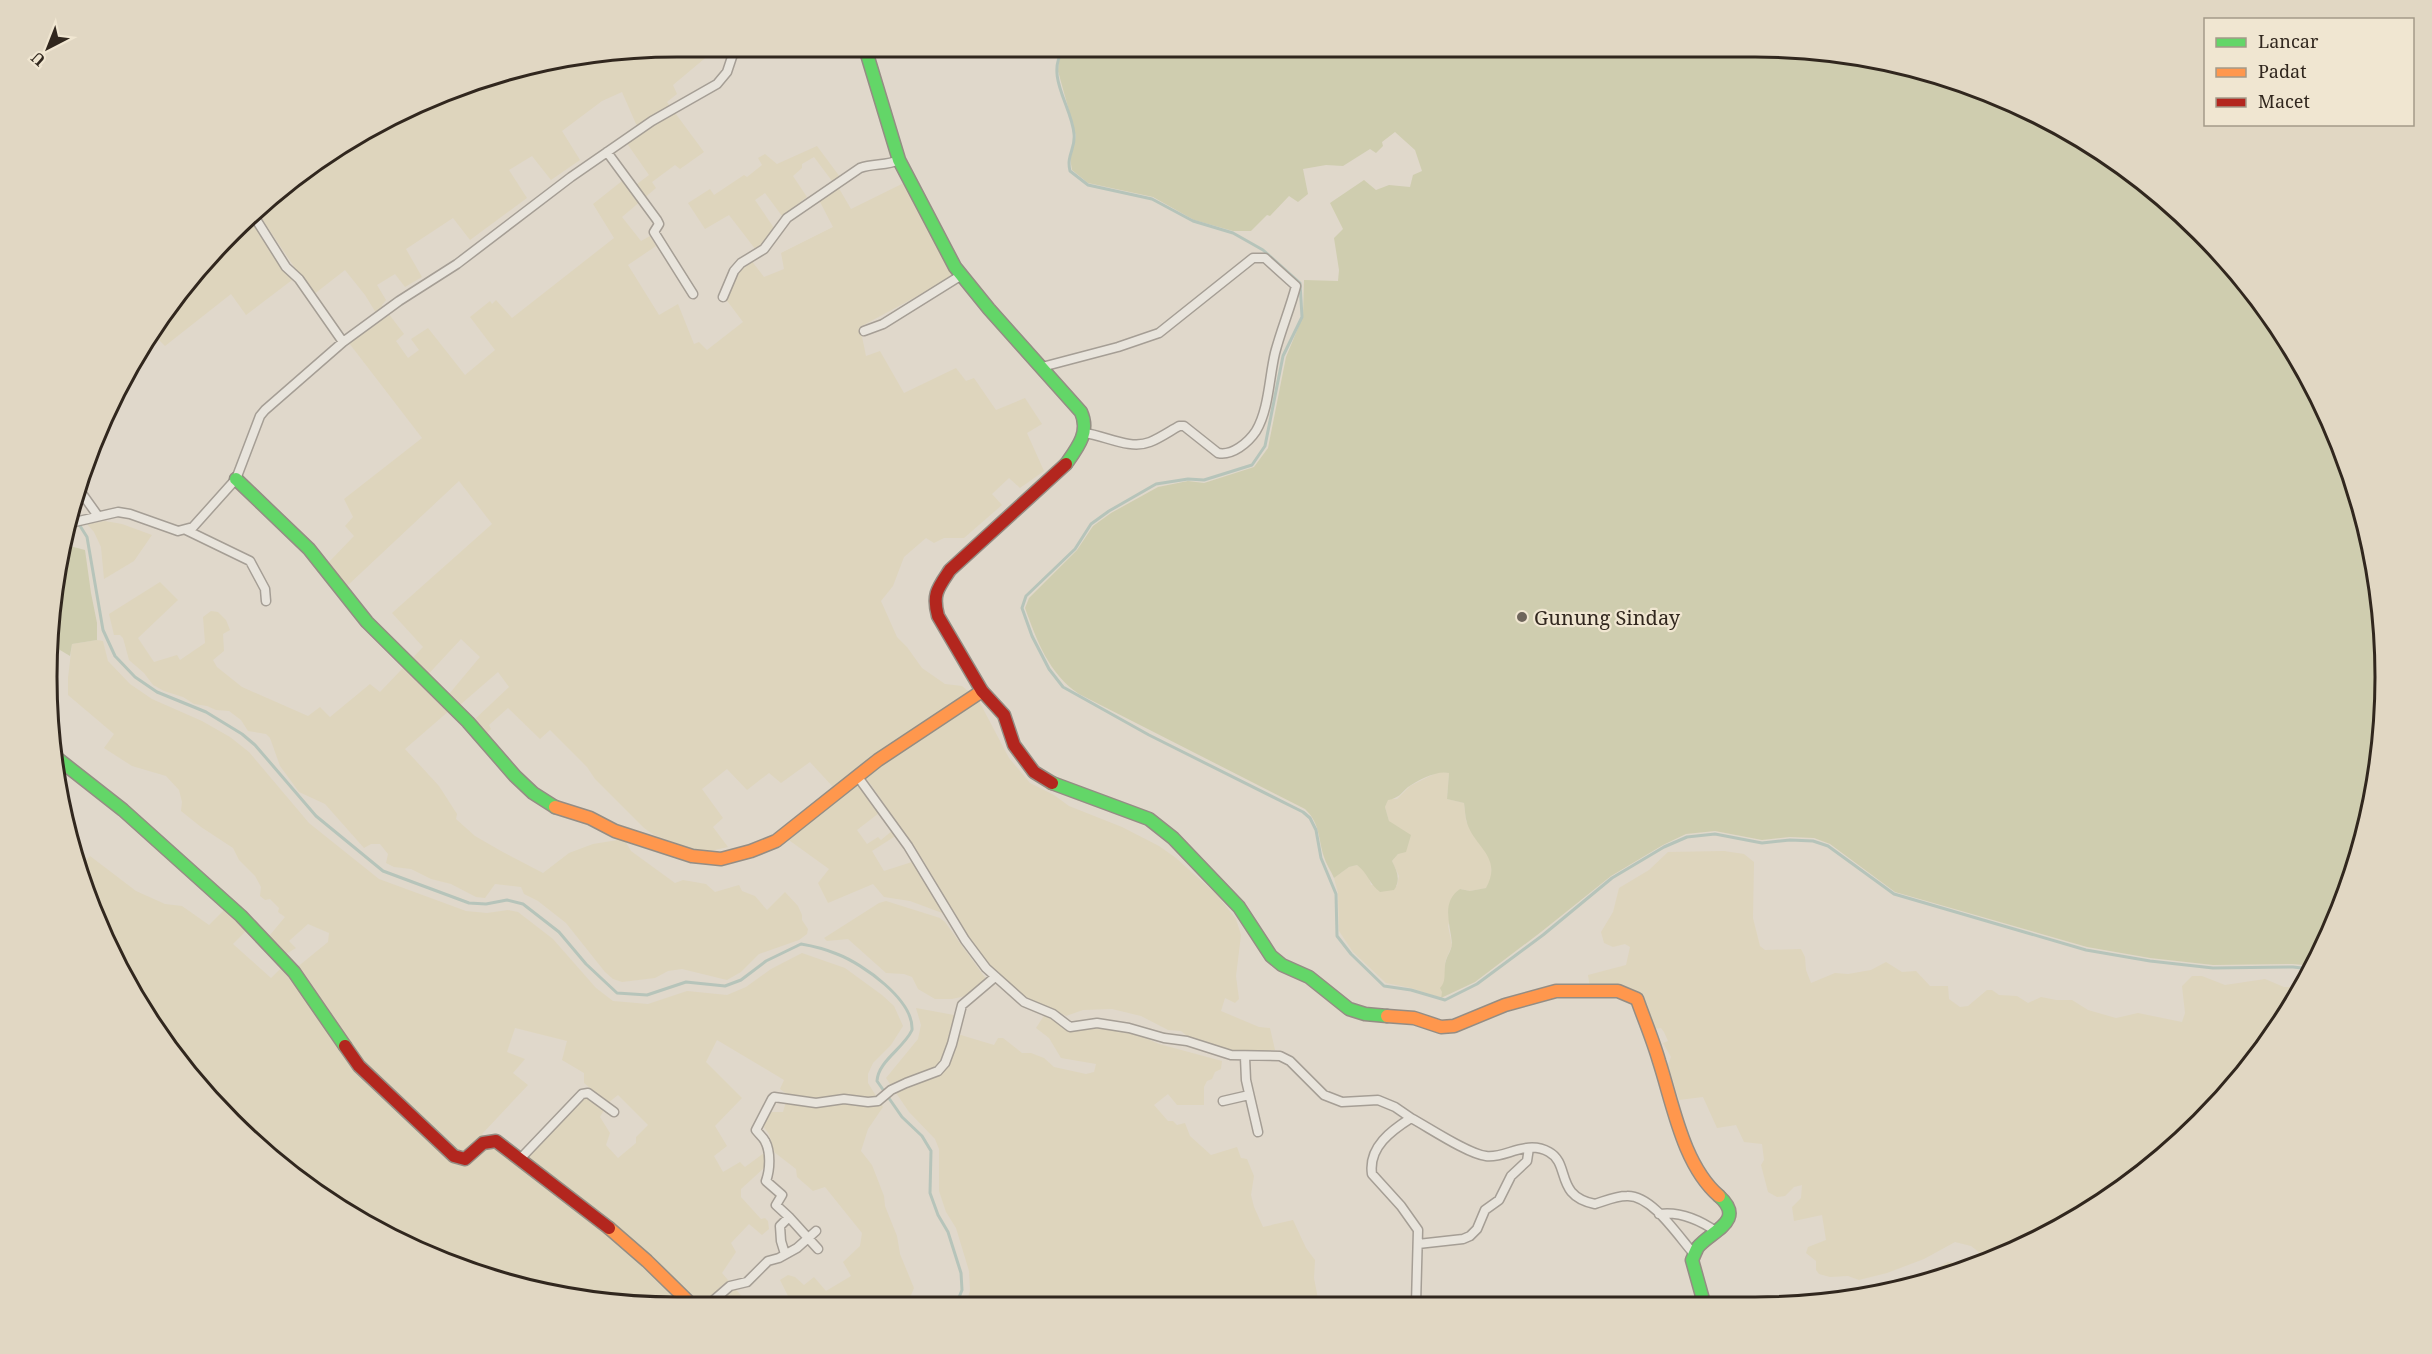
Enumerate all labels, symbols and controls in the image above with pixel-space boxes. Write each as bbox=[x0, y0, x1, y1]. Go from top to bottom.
north arrow bbox=[18, 18, 78, 78]
legend bbox=[2204, 18, 2414, 126]
text: Lancar bbox=[2258, 29, 2319, 53]
text: U bbox=[26, 47, 50, 71]
text: Padat bbox=[2258, 59, 2307, 83]
text: Macet bbox=[2258, 89, 2310, 113]
place label: Gunung Sinday bbox=[1534, 604, 1681, 631]
marker: Gunung Sinday bbox=[1515, 610, 1529, 624]

